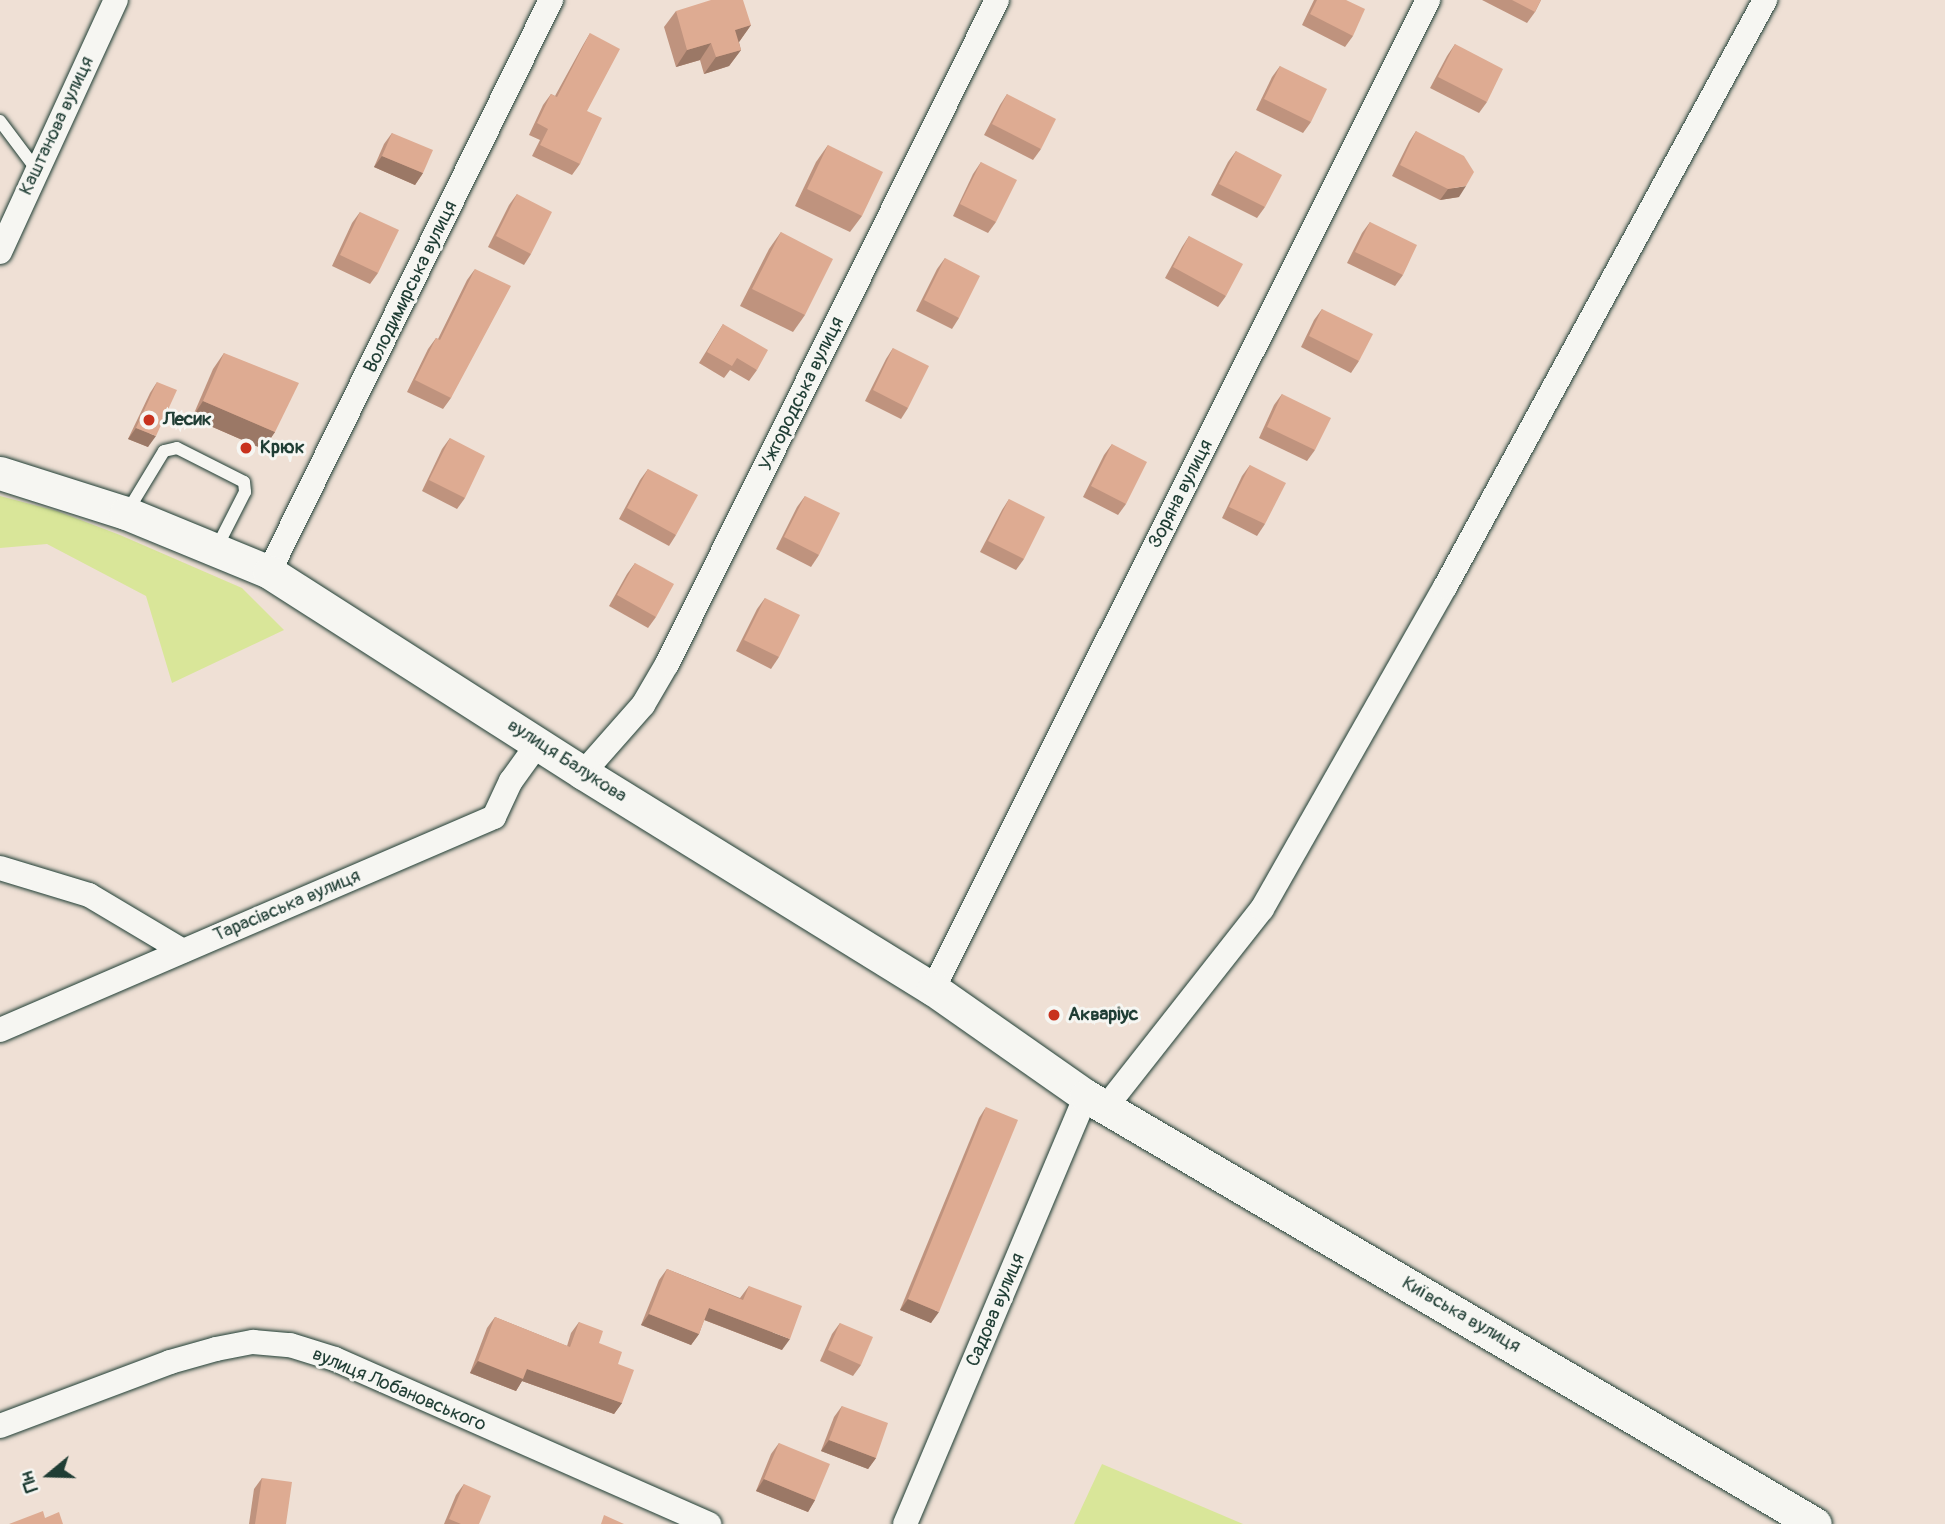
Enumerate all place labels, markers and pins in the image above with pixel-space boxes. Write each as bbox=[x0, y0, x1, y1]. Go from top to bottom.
place label: Лесик bbox=[163, 409, 212, 431]
marker: Лесик bbox=[141, 412, 157, 428]
place label: Крюк bbox=[260, 437, 304, 459]
marker: Крюк bbox=[238, 440, 254, 456]
place label: Акваріус bbox=[1068, 1004, 1138, 1026]
marker: Акваріус bbox=[1046, 1007, 1062, 1023]

